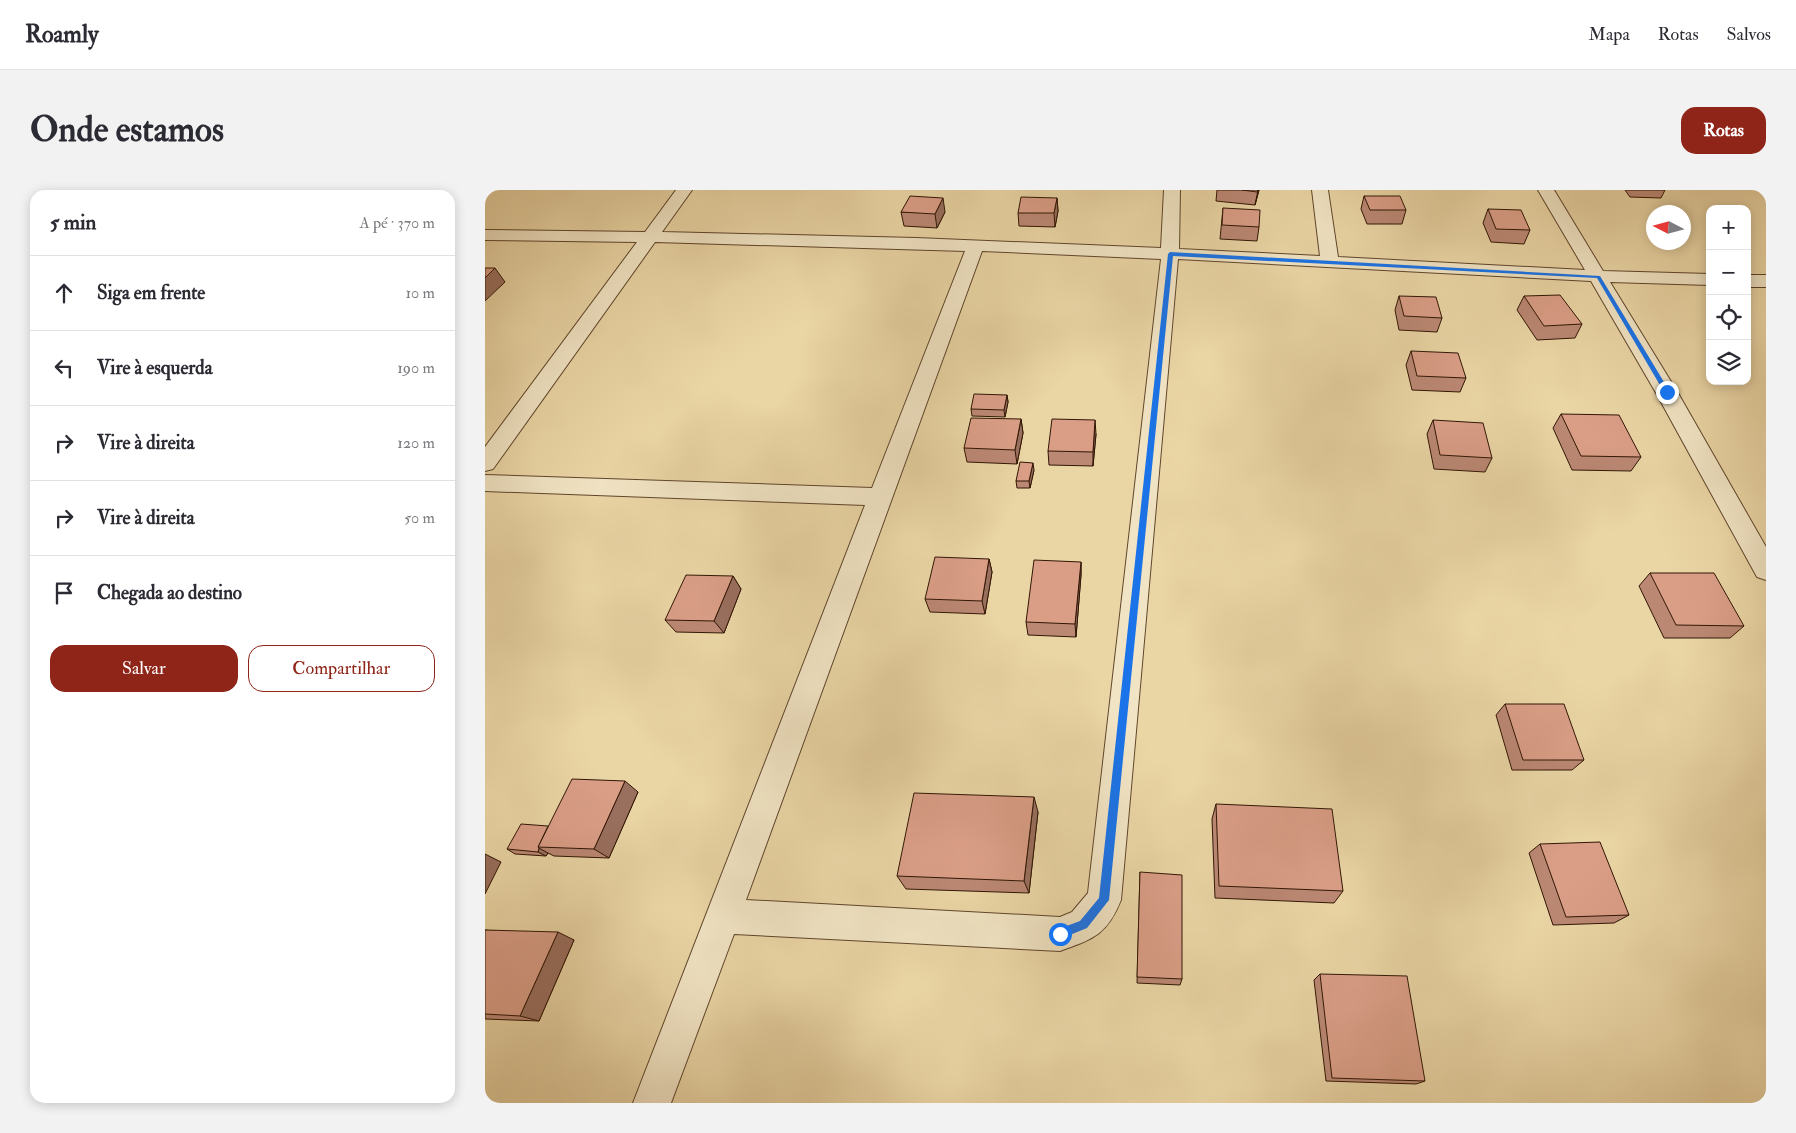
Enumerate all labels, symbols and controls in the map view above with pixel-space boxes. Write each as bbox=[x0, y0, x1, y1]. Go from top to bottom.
text: Roamly bbox=[25, 19, 99, 50]
text: Mapa bbox=[1589, 23, 1630, 46]
text: Rotas bbox=[1658, 23, 1699, 46]
text: Salvos bbox=[1727, 23, 1771, 46]
button: Rotas bbox=[1681, 107, 1766, 154]
text: Onde estamos bbox=[30, 108, 224, 152]
north arrow bbox=[1646, 205, 1691, 250]
map controls bbox=[1706, 205, 1751, 385]
button: + bbox=[1706, 205, 1751, 250]
text: 5 min bbox=[50, 209, 96, 236]
text: A pé · 370 m bbox=[359, 213, 435, 233]
button: − bbox=[1706, 250, 1751, 295]
icon: ahead bbox=[50, 279, 78, 307]
text: Siga em frente bbox=[97, 281, 205, 305]
text: 10 m bbox=[405, 283, 435, 303]
button: locate bbox=[1706, 295, 1751, 340]
button: layers bbox=[1706, 340, 1751, 385]
icon: left bbox=[50, 354, 78, 382]
text: Vire à esquerda bbox=[97, 356, 212, 380]
text: 190 m bbox=[397, 358, 435, 378]
route end bbox=[1656, 381, 1679, 404]
icon: right bbox=[50, 429, 78, 457]
text: Vire à direita bbox=[97, 431, 194, 455]
text: 120 m bbox=[397, 433, 435, 453]
icon: right bbox=[50, 504, 78, 532]
text: Vire à direita bbox=[97, 506, 194, 530]
text: 50 m bbox=[404, 508, 435, 528]
icon: arrive bbox=[50, 579, 78, 607]
text: Chegada ao destino bbox=[97, 581, 242, 605]
button: Salvar bbox=[50, 645, 238, 692]
button: Compartilhar bbox=[248, 645, 435, 692]
route start bbox=[1049, 923, 1072, 946]

